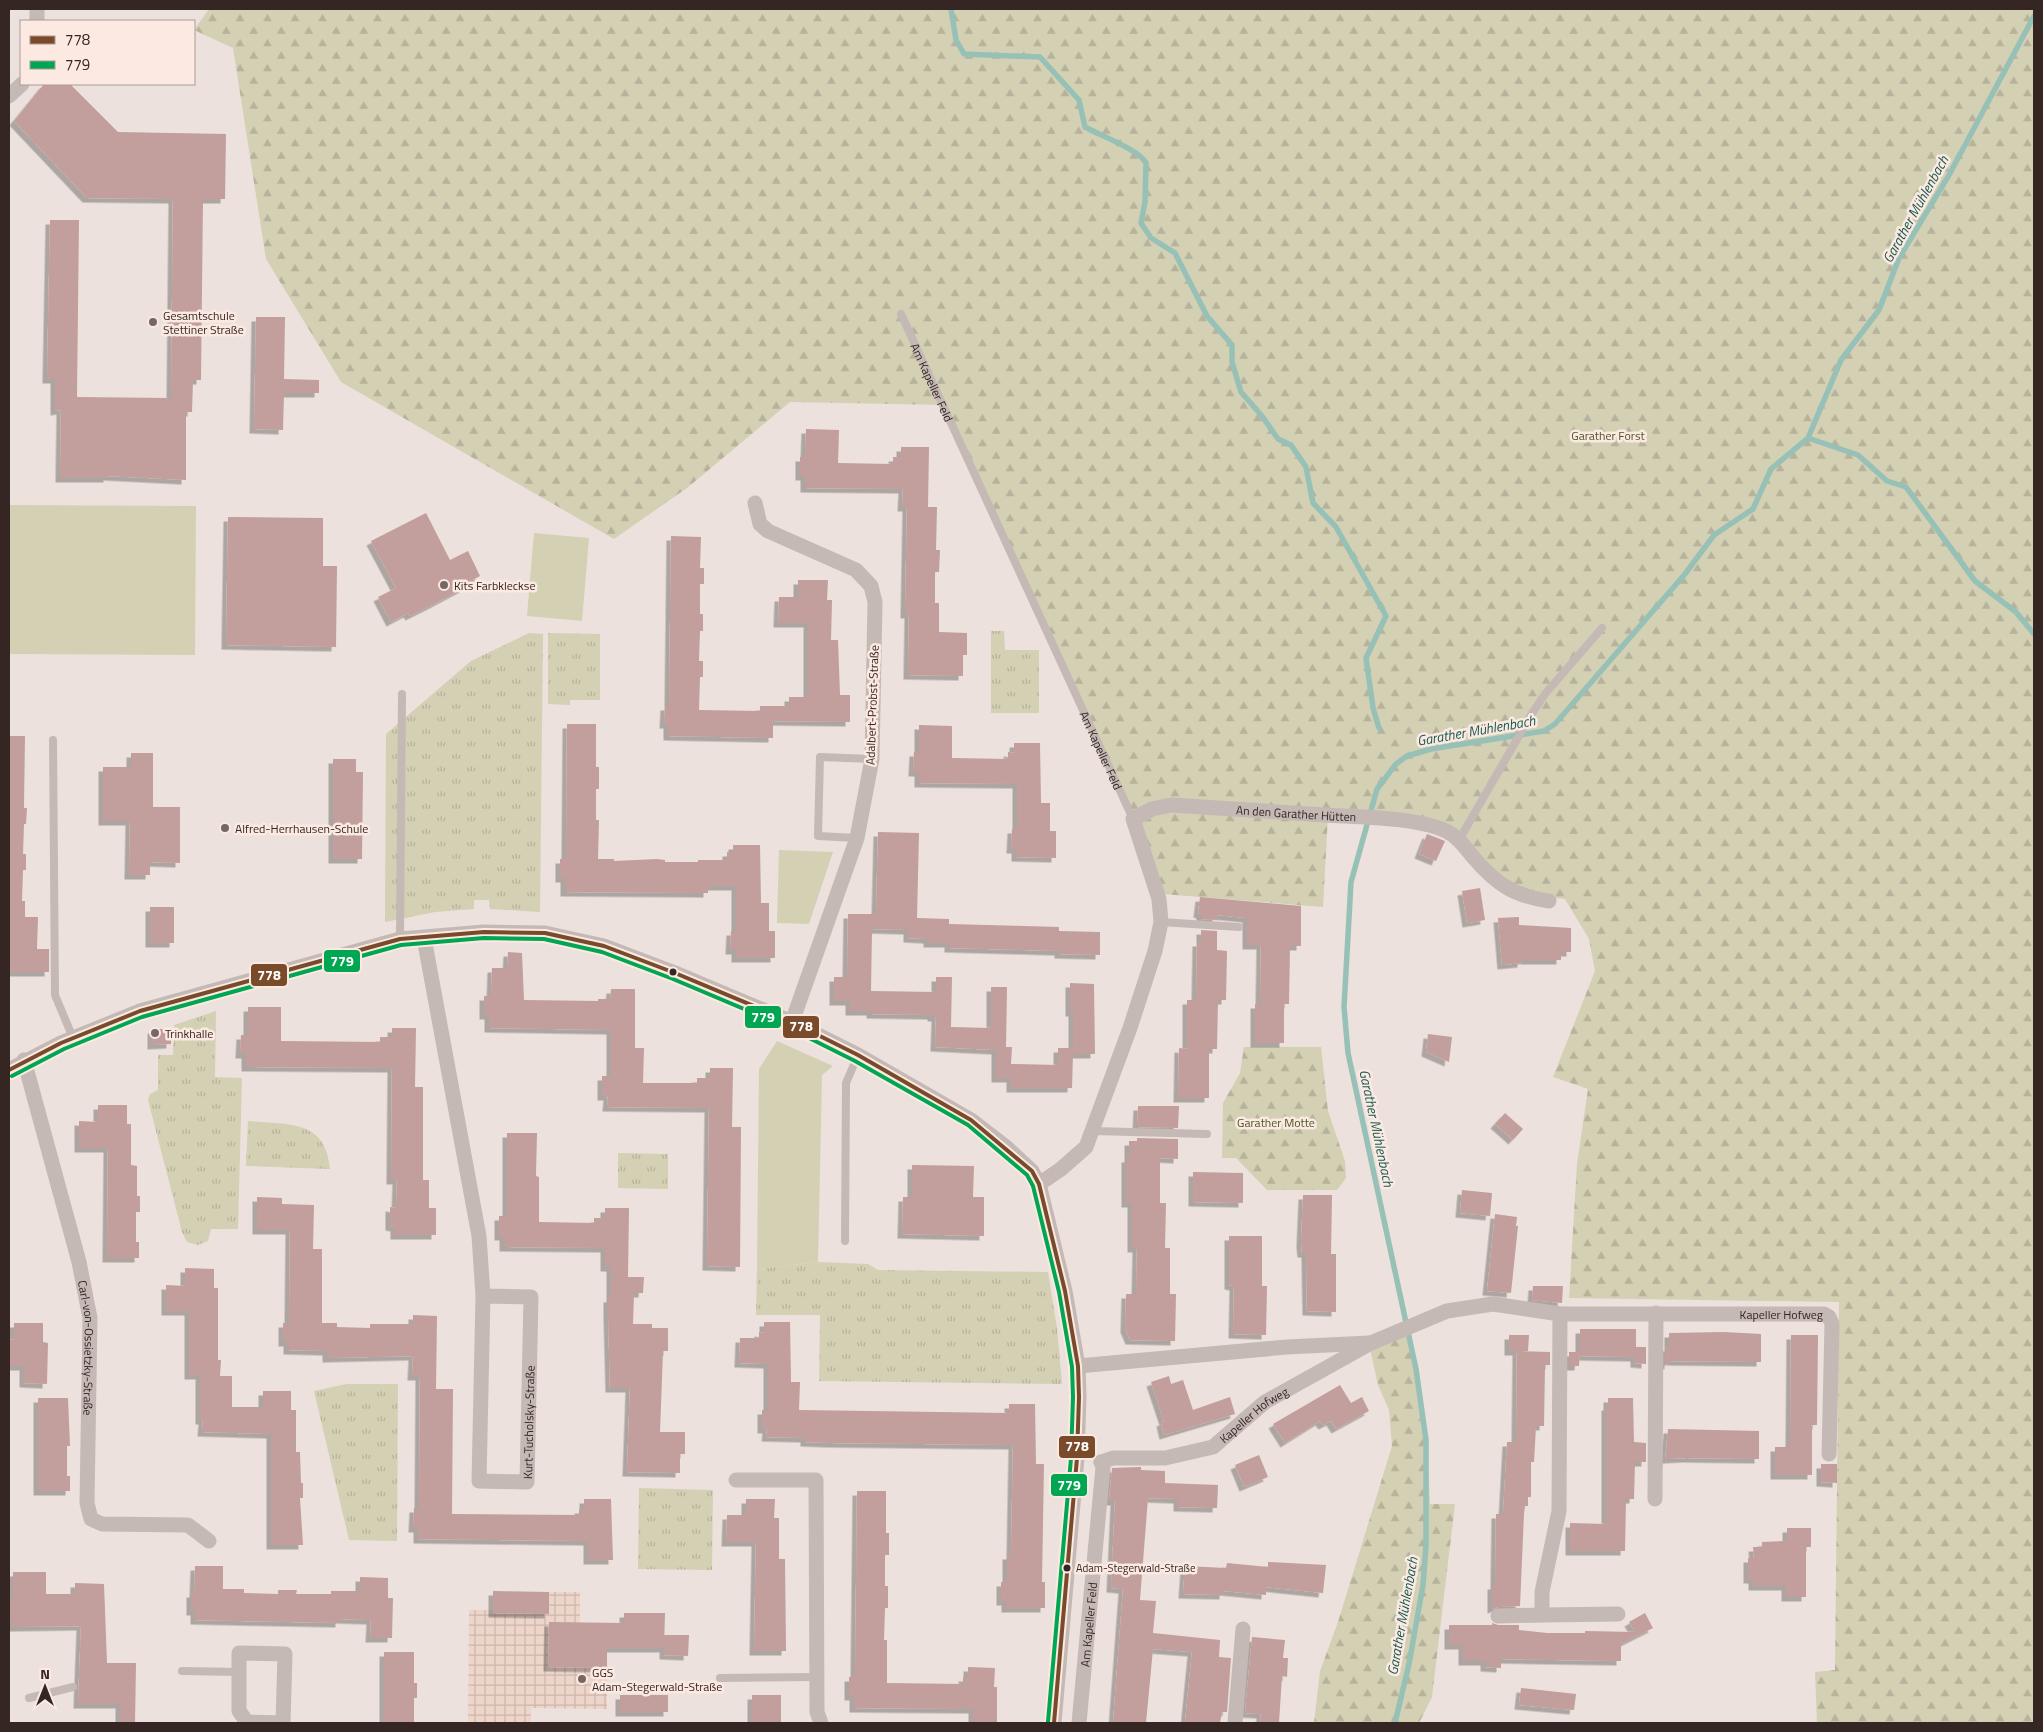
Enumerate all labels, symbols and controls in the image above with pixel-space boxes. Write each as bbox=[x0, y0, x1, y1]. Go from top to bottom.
legend bbox=[20, 20, 195, 85]
text: 778 bbox=[65, 28, 90, 51]
text: 779 bbox=[65, 53, 90, 76]
water label: Garather Mühlenbach bbox=[1877, 151, 1954, 266]
place label: Gesamtschule Stettiner Straße bbox=[163, 306, 244, 339]
marker: Gesamtschule Stettiner Straße bbox=[147, 316, 159, 328]
street label: Am Kapeller Feld bbox=[906, 340, 959, 425]
park label: Garather Forst bbox=[1571, 426, 1646, 445]
place label: Kits Farbkleckse bbox=[454, 576, 535, 595]
marker: Kits Farbkleckse bbox=[438, 579, 450, 591]
street label: Adalbert-Probst-Straße bbox=[860, 645, 884, 765]
street label: Am Kapeller Feld bbox=[1075, 708, 1128, 793]
water label: Garather Mühlenbach bbox=[1415, 709, 1538, 751]
street label: An den Garather Hütten bbox=[1236, 800, 1357, 826]
place label: Alfred-Herrhausen-Schule bbox=[235, 819, 368, 838]
marker: Alfred-Herrhausen-Schule bbox=[219, 822, 231, 834]
line badge: 779 bbox=[323, 949, 361, 973]
text: 779 bbox=[330, 950, 354, 971]
line badge: 778 bbox=[250, 963, 288, 987]
text: 778 bbox=[257, 964, 281, 985]
unlabelled marker bbox=[668, 967, 678, 977]
line badge: 779 bbox=[744, 1005, 782, 1029]
text: 779 bbox=[751, 1006, 775, 1027]
line badge: 778 bbox=[782, 1015, 820, 1039]
text: 778 bbox=[789, 1015, 813, 1036]
place label: Trinkhalle bbox=[165, 1024, 213, 1043]
marker: Trinkhalle bbox=[149, 1027, 161, 1039]
water label: Garather Mühlenbach bbox=[1354, 1067, 1400, 1190]
park label: Garather Motte bbox=[1237, 1113, 1315, 1132]
street label: Carl-von-Ossietzky-Straße bbox=[73, 1279, 100, 1416]
street label: Kapeller Hofweg bbox=[1740, 1305, 1823, 1324]
street label: Kurt-Tucholsky-Straße bbox=[518, 1365, 539, 1479]
street label: Kapeller Hofweg bbox=[1215, 1382, 1291, 1447]
line badge: 778 bbox=[1058, 1435, 1096, 1459]
text: 778 bbox=[1065, 1435, 1089, 1456]
line badge: 779 bbox=[1050, 1473, 1088, 1497]
text: 779 bbox=[1057, 1474, 1081, 1495]
water label: Garather Mühlenbach bbox=[1381, 1554, 1423, 1677]
place label: Adam-Stegerwald-Straße bbox=[1076, 1560, 1196, 1576]
marker: Adam-Stegerwald-Straße bbox=[1062, 1563, 1072, 1573]
street label: Am Kapeller Feld bbox=[1075, 1581, 1102, 1668]
north arrow bbox=[20, 1662, 70, 1712]
text: N bbox=[40, 1663, 50, 1684]
place label: GGS Adam-Stegerwald-Straße bbox=[592, 1663, 722, 1696]
marker: GGS Adam-Stegerwald-Straße bbox=[576, 1673, 588, 1685]

